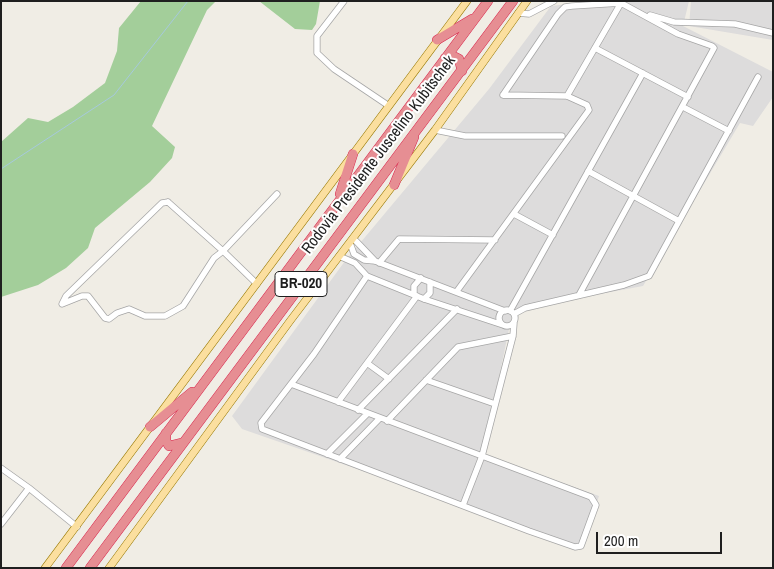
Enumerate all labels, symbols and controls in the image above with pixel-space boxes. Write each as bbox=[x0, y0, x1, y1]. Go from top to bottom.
street label: Rodovia Presidente Juscelino Kubitschek bbox=[298, 52, 460, 258]
road number: BR-020 bbox=[275, 272, 327, 296]
scale bar bbox=[599, 522, 725, 554]
text: 200 m bbox=[604, 530, 638, 551]

